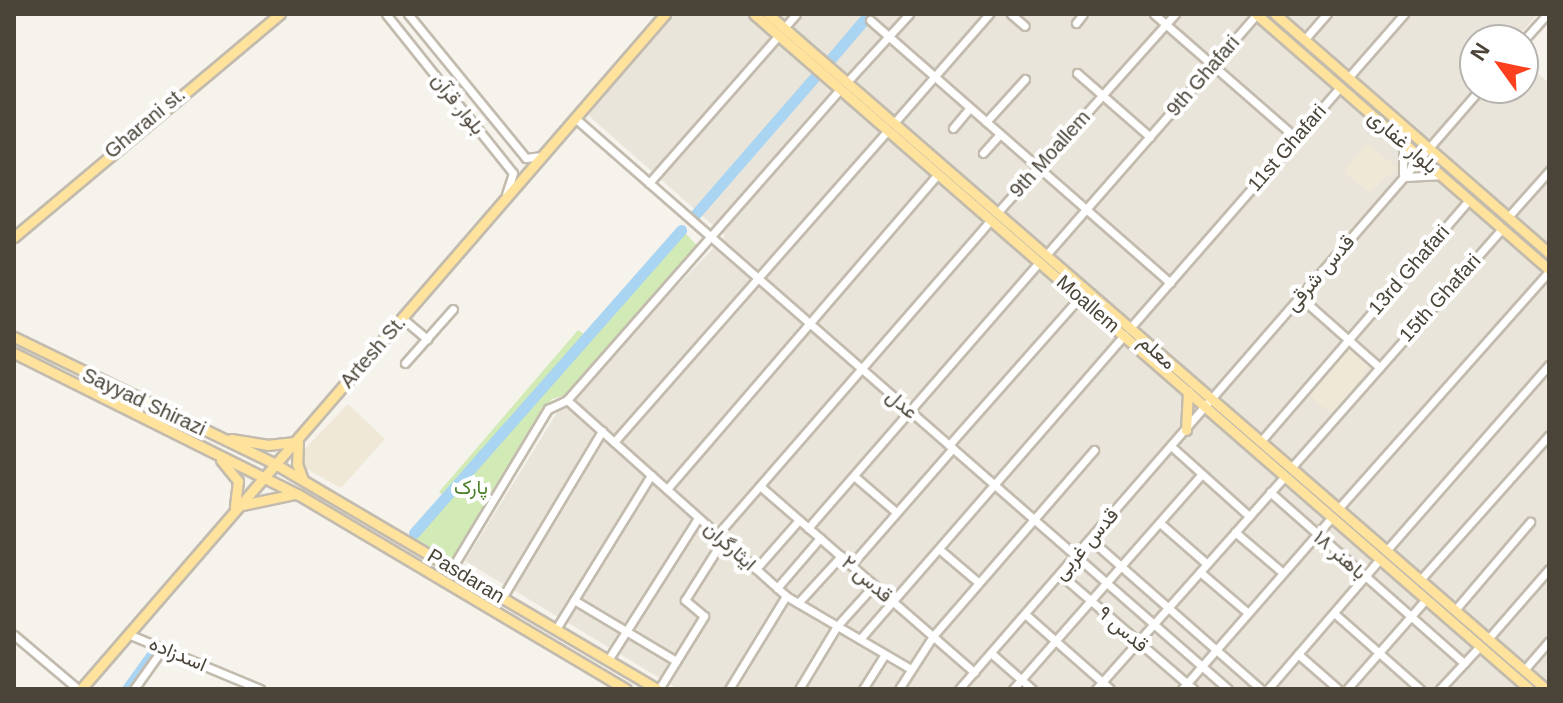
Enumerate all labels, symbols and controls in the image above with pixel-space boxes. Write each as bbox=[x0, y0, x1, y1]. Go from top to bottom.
north arrow bbox=[1459, 24, 1539, 104]
street label: 9th Ghafari bbox=[1161, 31, 1245, 121]
text: N bbox=[1465, 38, 1495, 65]
street label: بلوار قرآن bbox=[426, 69, 490, 139]
street label: Gharani st. bbox=[100, 82, 190, 164]
street label: 11st Ghafari bbox=[1243, 100, 1331, 196]
street label: 9th Moallem bbox=[1005, 105, 1095, 203]
street label: بلوار غفاری bbox=[1363, 105, 1443, 179]
street label: 13rd Ghafari bbox=[1363, 220, 1455, 320]
street label: قدس شرقی bbox=[1280, 230, 1360, 316]
street label: 15th Ghafari bbox=[1394, 249, 1486, 347]
street label: Moallem bbox=[1052, 270, 1124, 338]
street label: Artesh St. bbox=[335, 311, 411, 393]
street label: معلم bbox=[1134, 329, 1180, 375]
street label: Sayyad Shirazi bbox=[78, 363, 210, 441]
street label: عدل bbox=[881, 384, 923, 424]
park label: پارک bbox=[454, 475, 488, 499]
street label: قدس غربی bbox=[1048, 503, 1124, 585]
street label: ایثارگران bbox=[699, 516, 761, 576]
street label: باهنر ۱۸ bbox=[1309, 525, 1371, 585]
street label: Pasdaran bbox=[423, 544, 509, 608]
street label: قدس ۲ bbox=[837, 550, 897, 608]
street label: قدس ۹ bbox=[1093, 601, 1153, 657]
street label: اسدزاده bbox=[146, 631, 210, 677]

